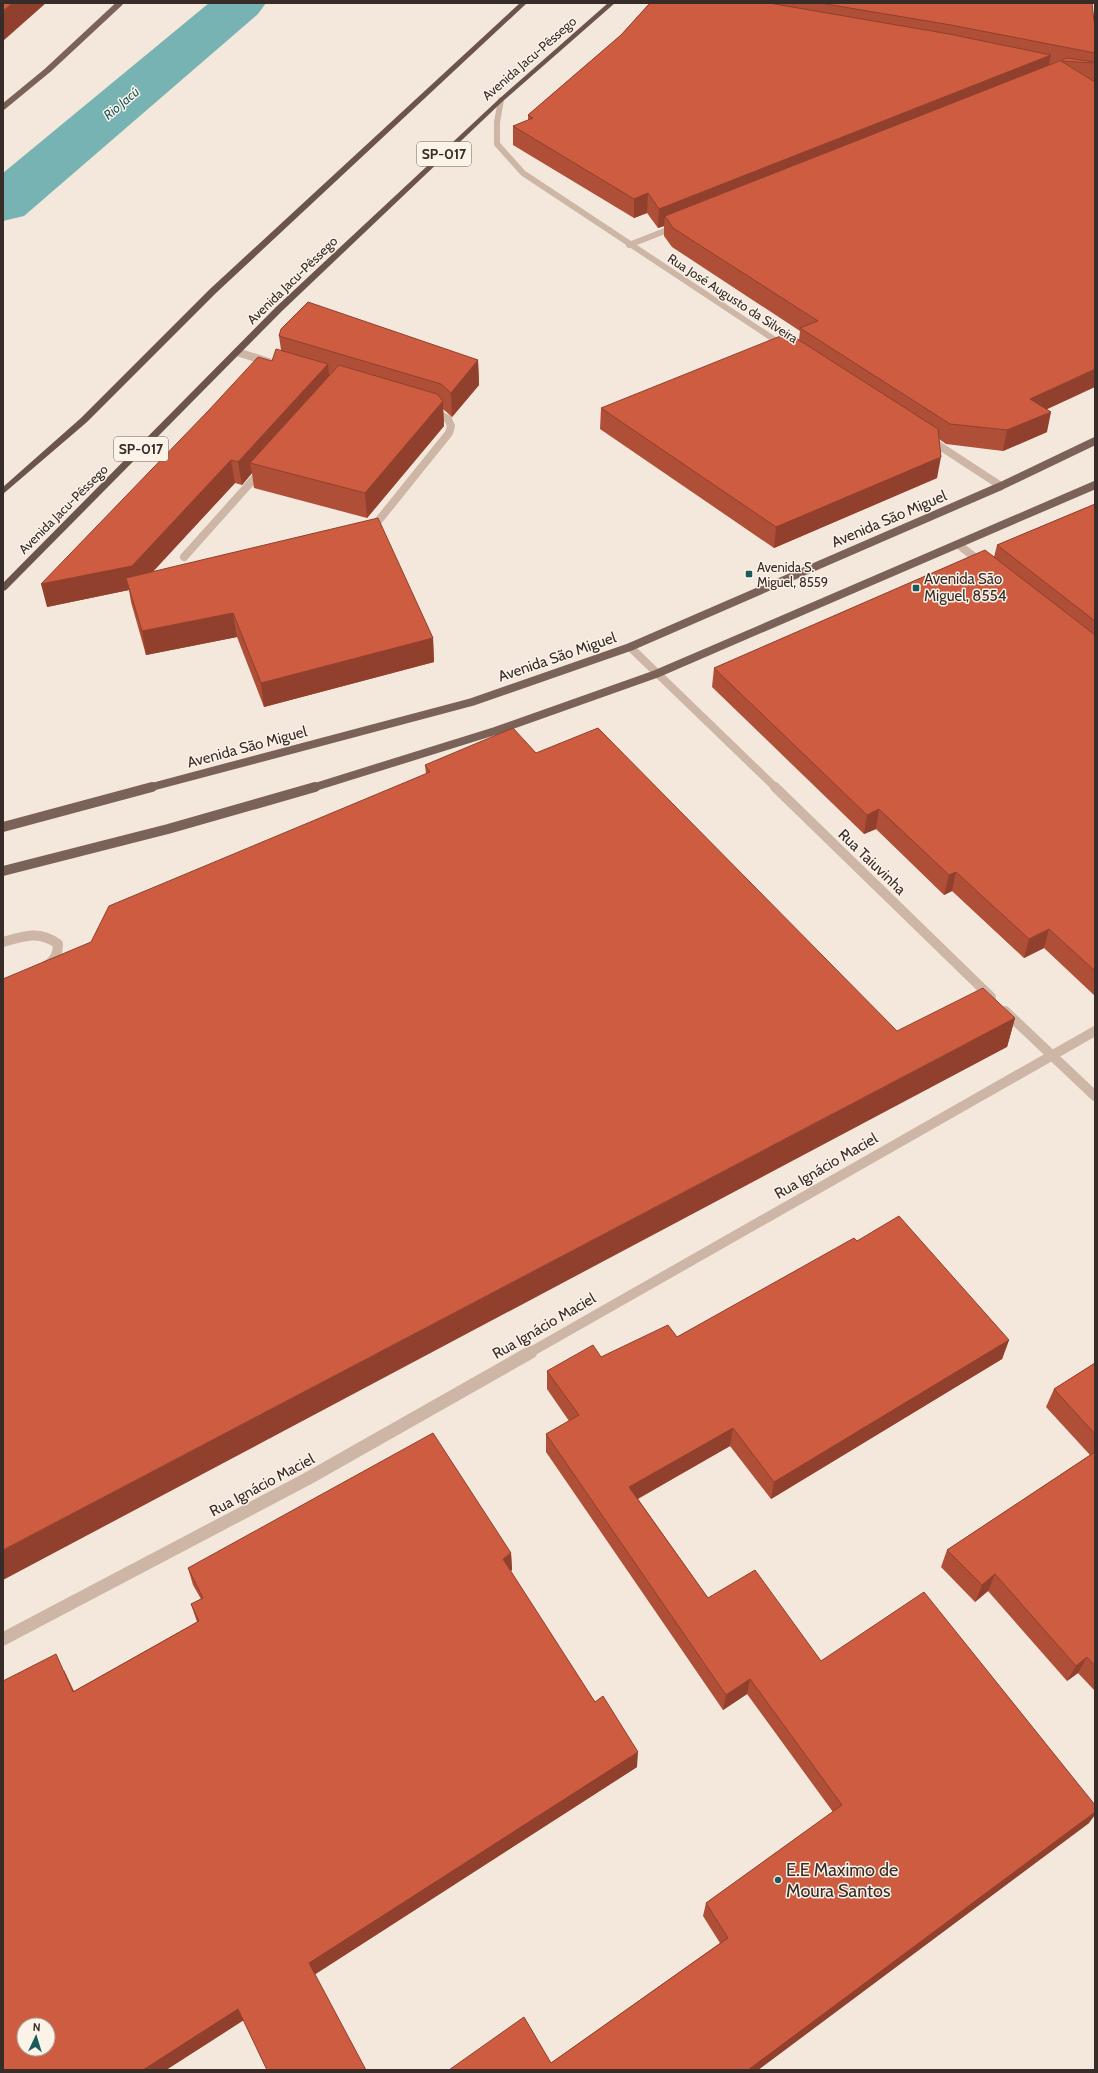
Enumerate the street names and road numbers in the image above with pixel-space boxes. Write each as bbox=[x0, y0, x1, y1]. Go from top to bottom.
street label: Avenida Jacu-Pêssego bbox=[479, 13, 579, 103]
road number: SP-017 bbox=[417, 142, 471, 166]
street label: Avenida Jacu-Pêssego bbox=[243, 233, 341, 327]
street label: Rua José Augusto da Silveira bbox=[665, 250, 802, 347]
road number: SP-017 bbox=[114, 437, 168, 461]
street label: Avenida Jacu-Pêssego bbox=[15, 461, 111, 557]
street label: Avenida São Miguel bbox=[829, 486, 950, 551]
street label: Avenida São Miguel bbox=[496, 628, 619, 686]
street label: Avenida São Miguel bbox=[185, 722, 309, 772]
street label: Rua Taiuvinha bbox=[834, 825, 910, 899]
street label: Rua Ignácio Maciel bbox=[771, 1129, 881, 1203]
street label: Rua Ignácio Maciel bbox=[489, 1289, 599, 1363]
street label: Rua Ignácio Maciel bbox=[207, 1450, 318, 1520]

